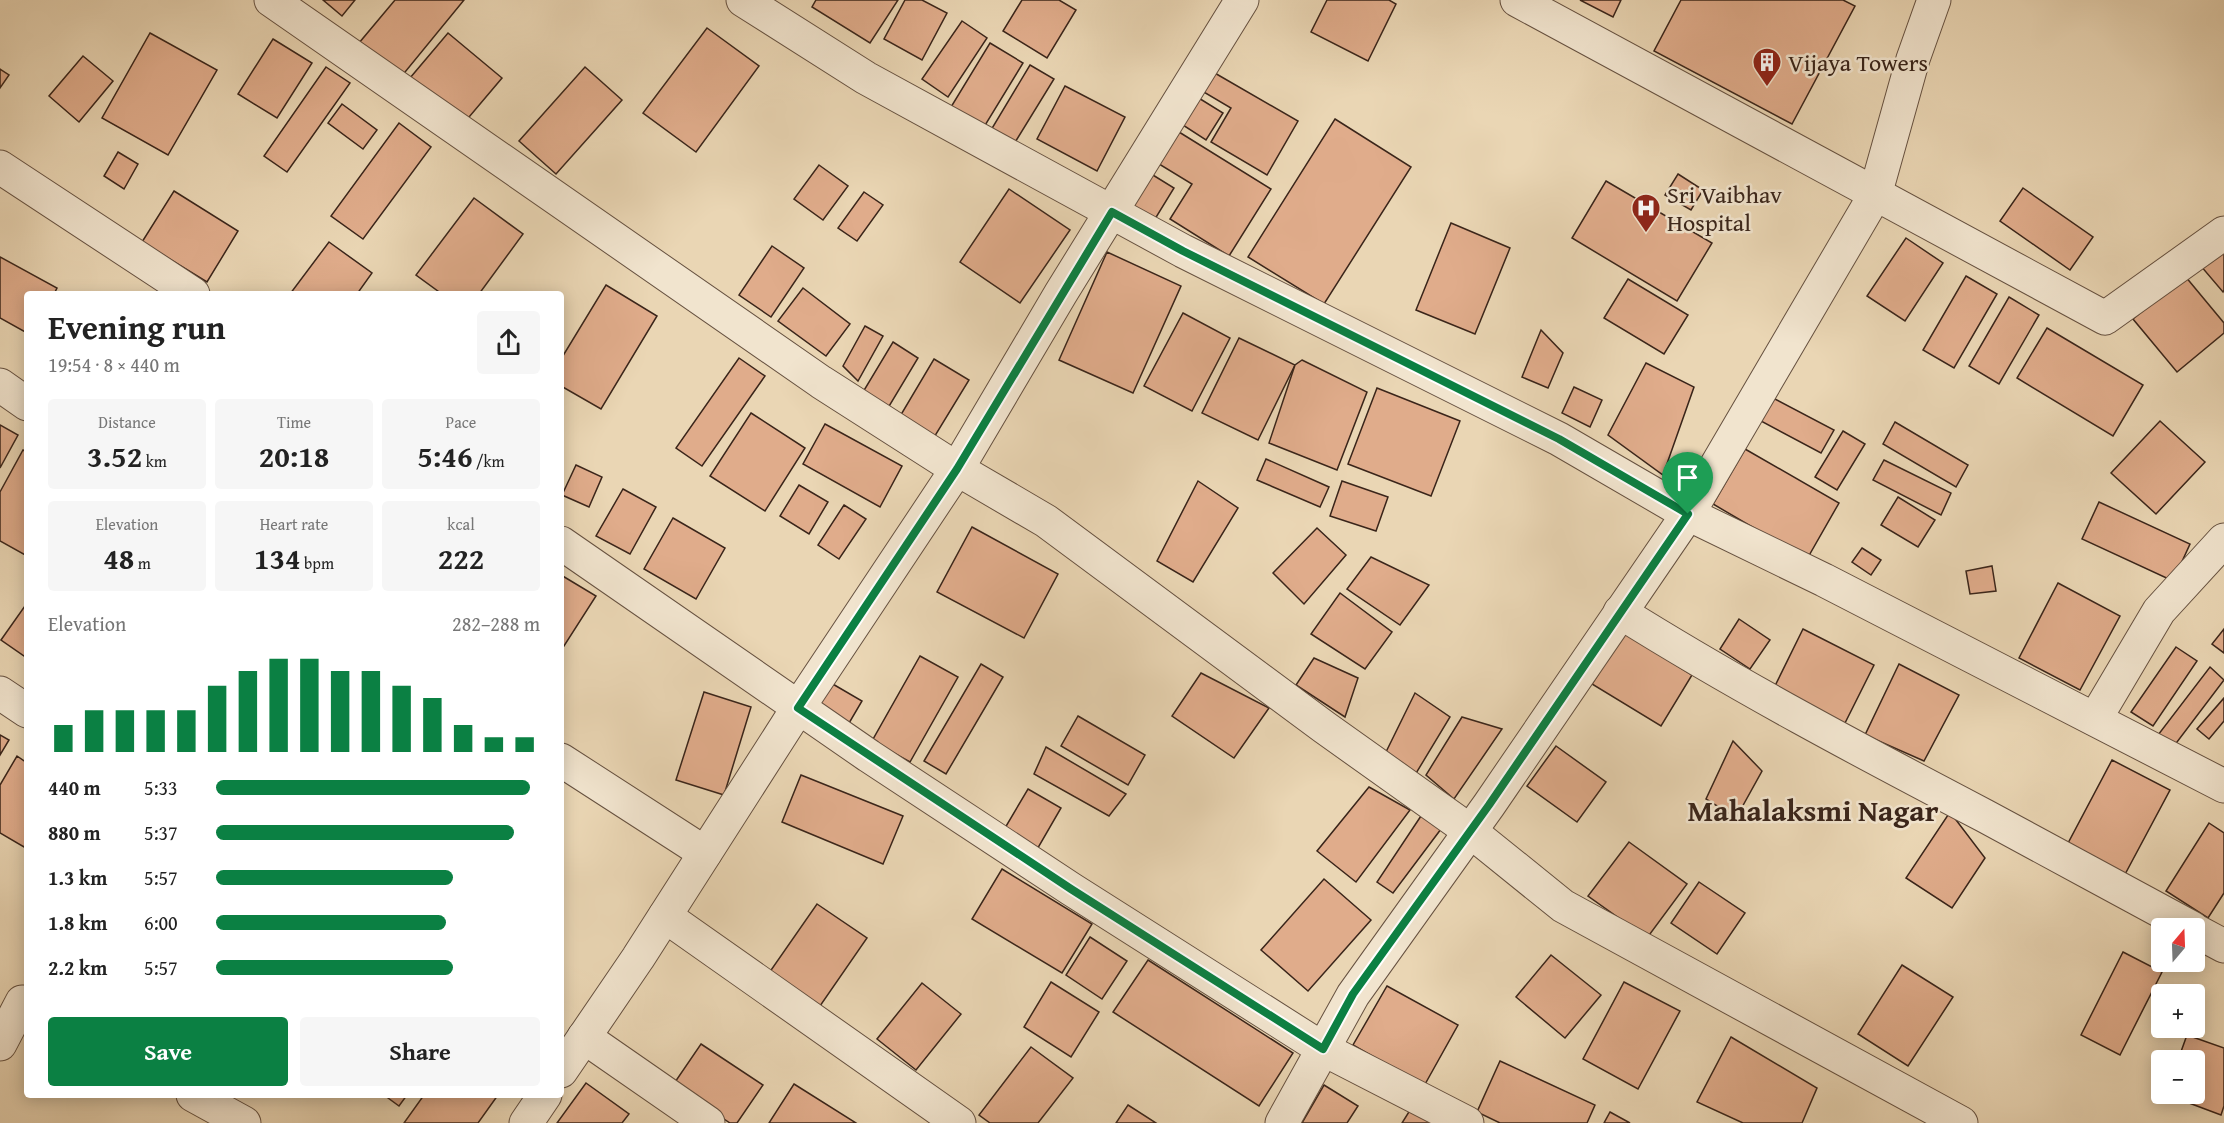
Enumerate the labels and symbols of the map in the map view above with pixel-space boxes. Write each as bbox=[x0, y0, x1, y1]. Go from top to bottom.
place label: Vijaya Towers bbox=[1788, 45, 1928, 80]
building icon: Vijaya Towers bbox=[1751, 46, 1783, 88]
place label: Sri Vaibhav Hospital bbox=[1667, 177, 1782, 240]
hospital icon: Sri Vaibhav Hospital bbox=[1630, 192, 1662, 234]
pin bbox=[1662, 452, 1713, 514]
district label: Mahalaksmi Nagar bbox=[1688, 788, 1939, 832]
north arrow bbox=[2151, 918, 2205, 972]

